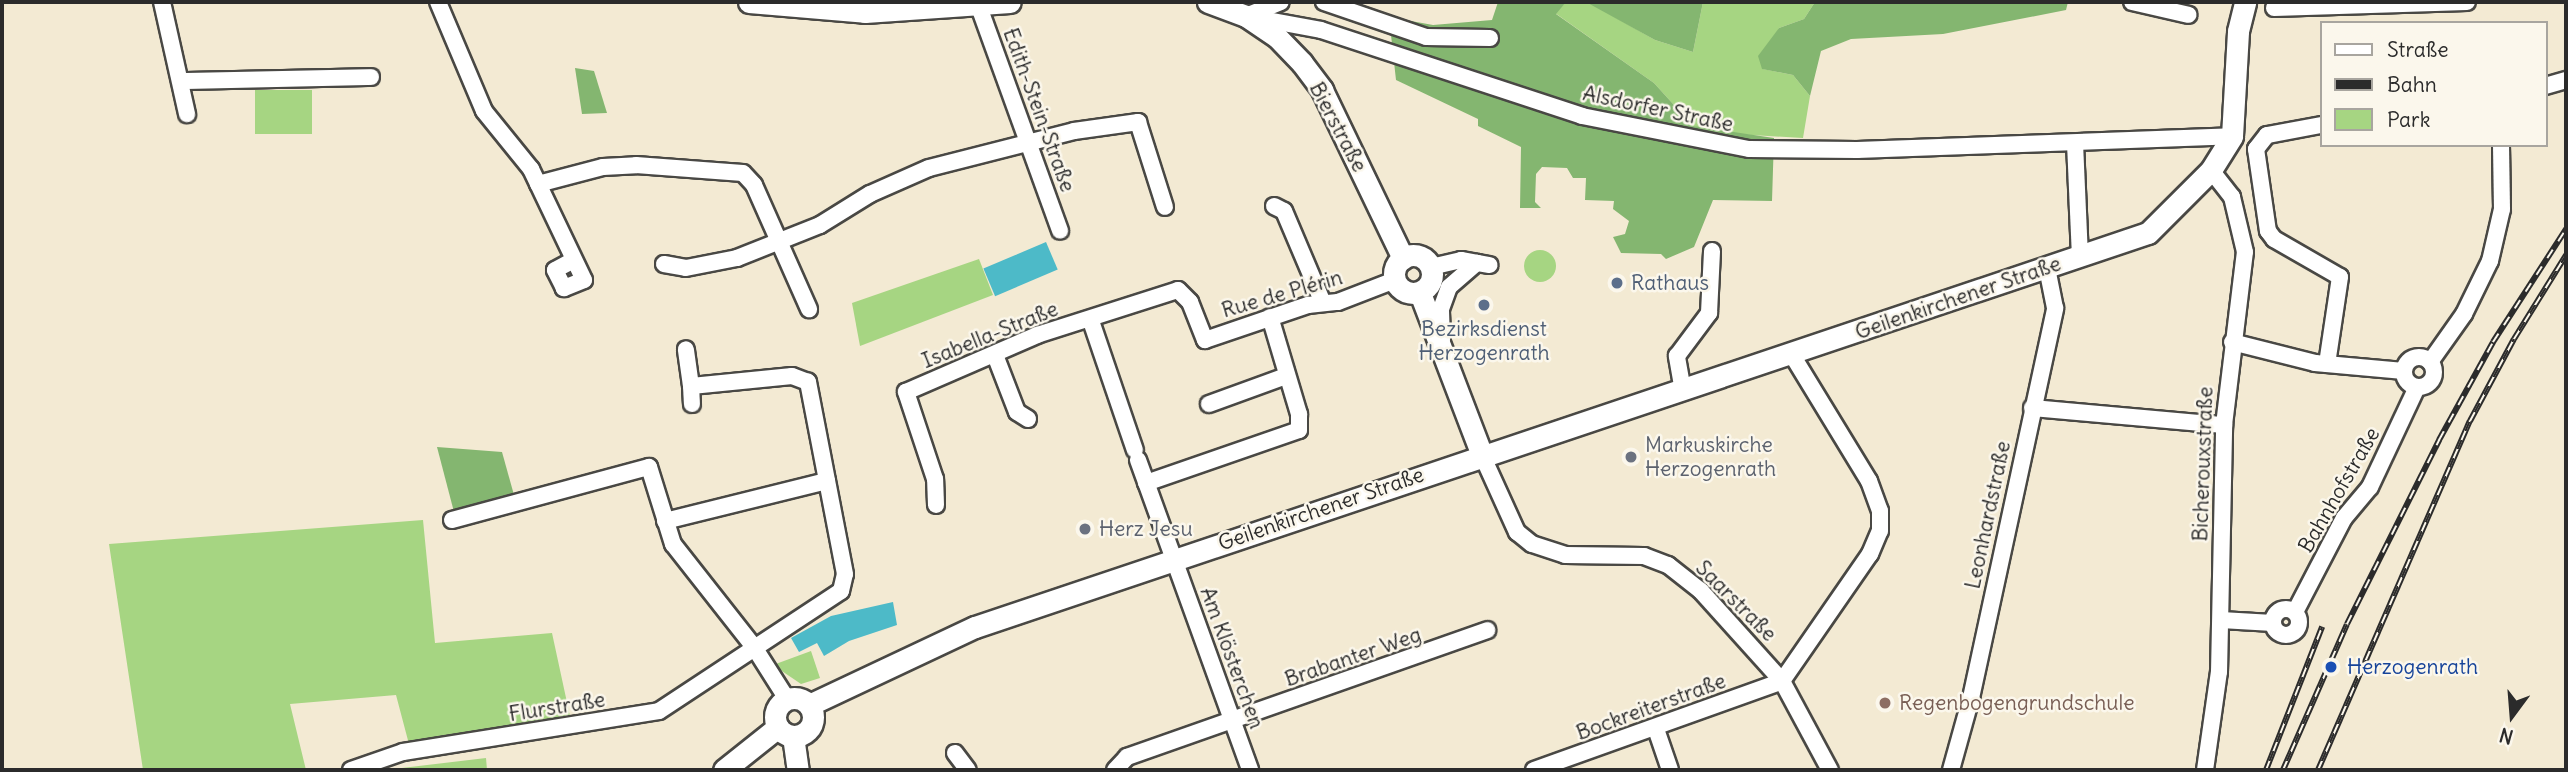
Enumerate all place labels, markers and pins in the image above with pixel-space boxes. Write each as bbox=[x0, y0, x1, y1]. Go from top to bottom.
place label: Rathaus bbox=[1631, 270, 1709, 296]
marker: Rathaus bbox=[1609, 275, 1625, 291]
marker: Bezirksdienst Herzogenrath bbox=[1476, 297, 1492, 313]
place label: Bezirksdienst Herzogenrath bbox=[1418, 316, 1550, 366]
place label: Markuskirche Herzogenrath bbox=[1645, 432, 1776, 482]
marker: Markuskirche Herzogenrath bbox=[1623, 449, 1639, 465]
place label: Herz Jesu bbox=[1099, 516, 1193, 542]
marker: Herz Jesu bbox=[1077, 521, 1093, 537]
place label: Herzogenrath bbox=[2347, 654, 2478, 680]
marker: Herzogenrath bbox=[2321, 657, 2341, 677]
place label: Regenbogengrundschule bbox=[1899, 690, 2135, 716]
marker: Regenbogengrundschule bbox=[1877, 695, 1893, 711]

